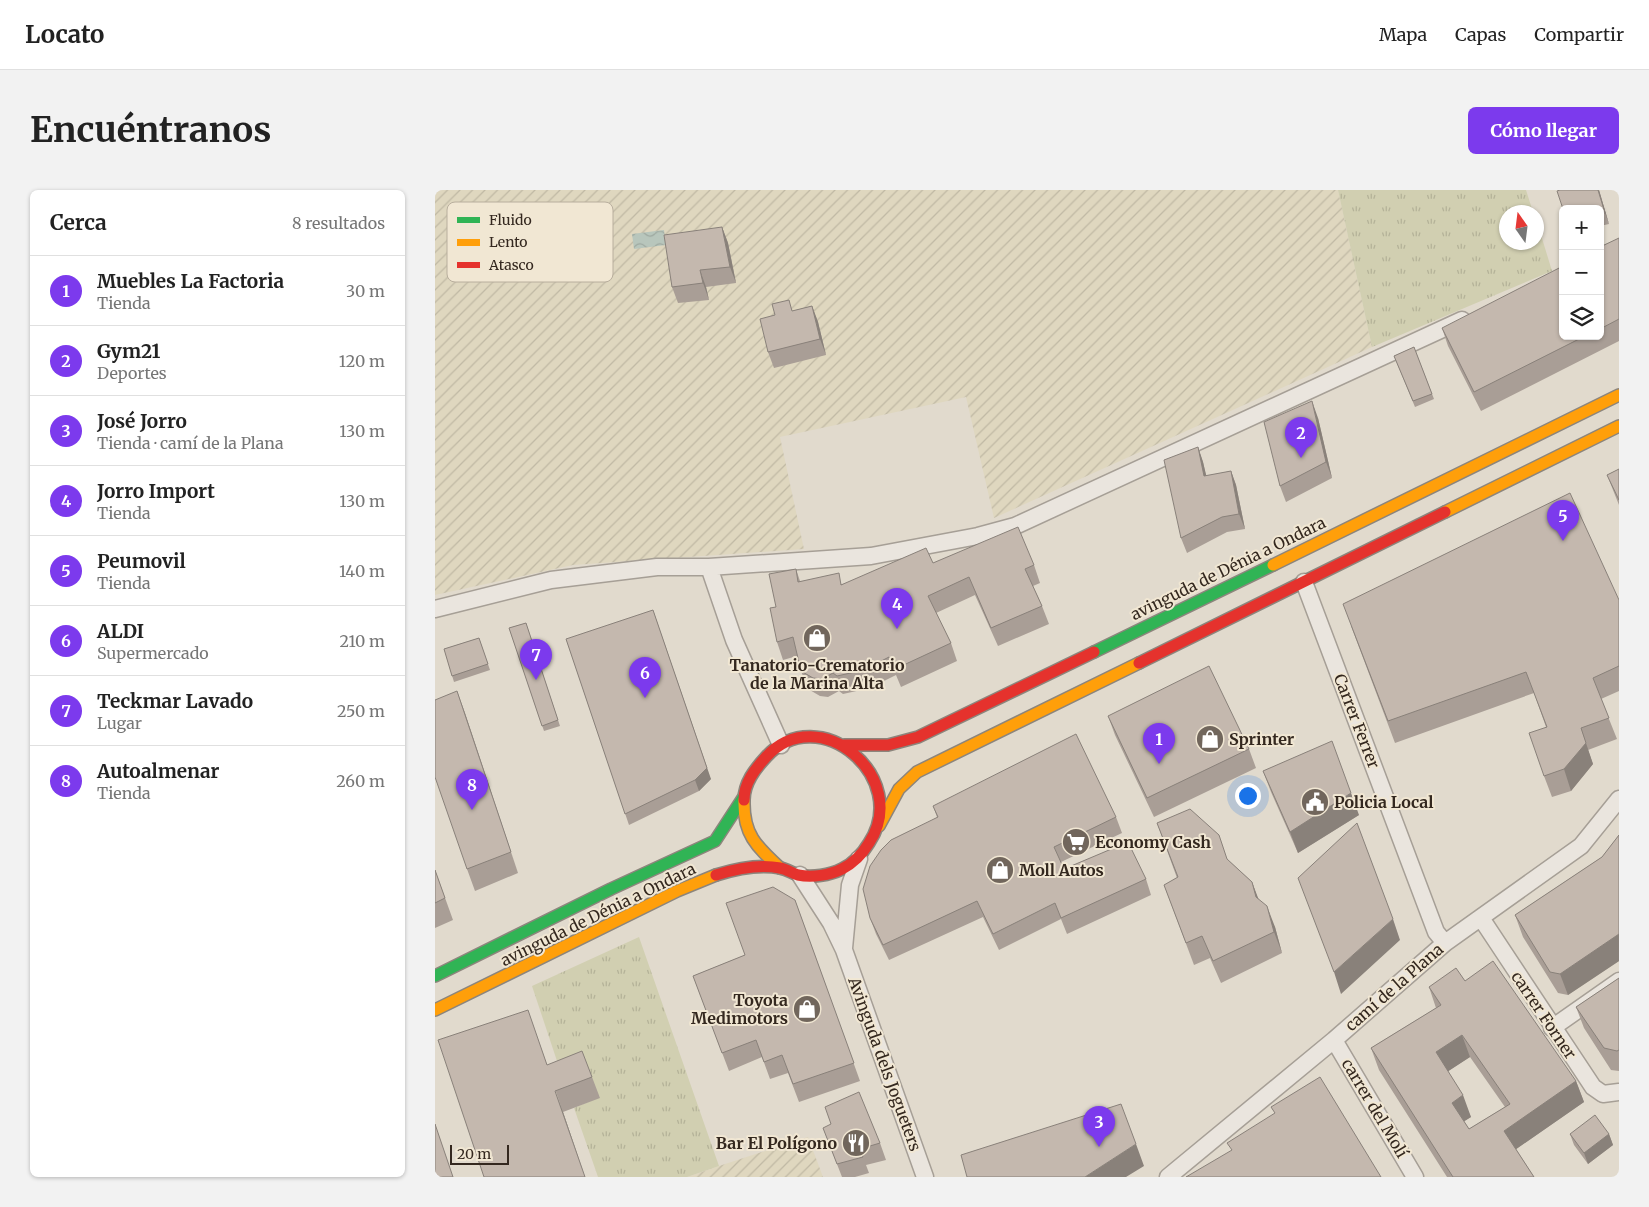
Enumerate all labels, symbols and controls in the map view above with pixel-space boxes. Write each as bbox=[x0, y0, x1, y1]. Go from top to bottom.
text: Locato bbox=[25, 19, 104, 50]
text: Mapa bbox=[1379, 23, 1427, 46]
text: Capas bbox=[1455, 23, 1506, 46]
text: Compartir bbox=[1534, 23, 1624, 46]
button: Cómo llegar bbox=[1468, 107, 1619, 154]
text: Encuéntranos bbox=[30, 108, 271, 152]
legend bbox=[447, 202, 613, 282]
north arrow bbox=[1499, 205, 1544, 250]
map controls bbox=[1559, 205, 1604, 340]
button: + bbox=[1559, 205, 1604, 250]
text: Cerca bbox=[50, 209, 107, 236]
text: Fluido bbox=[489, 211, 532, 229]
text: 8 resultados bbox=[292, 213, 385, 233]
text: Lento bbox=[489, 233, 528, 251]
button: − bbox=[1559, 250, 1604, 295]
text: Atasco bbox=[488, 256, 534, 274]
text: Muebles La Factoria bbox=[97, 269, 284, 293]
text: 1 bbox=[62, 281, 70, 301]
text: 30 m bbox=[346, 281, 385, 301]
text: Tienda bbox=[97, 293, 151, 313]
button: layers bbox=[1559, 295, 1604, 340]
text: Gym21 bbox=[97, 339, 160, 363]
text: 2 bbox=[61, 351, 71, 371]
text: 120 m bbox=[339, 351, 385, 371]
text: Deportes bbox=[97, 363, 167, 383]
text: José Jorro bbox=[97, 409, 187, 433]
pin: 2 bbox=[1285, 417, 1317, 458]
text: 3 bbox=[61, 421, 71, 441]
text: 130 m bbox=[339, 421, 385, 441]
text: Tienda · camí de la Plana bbox=[97, 433, 284, 453]
text: Jorro Import bbox=[97, 479, 215, 503]
text: 4 bbox=[61, 491, 71, 511]
text: 130 m bbox=[339, 491, 385, 511]
pin: 5 bbox=[1547, 500, 1579, 541]
text: Tienda bbox=[97, 503, 151, 523]
street label: avinguda de Dénia a Ondara bbox=[1127, 512, 1329, 624]
text: Peumovil bbox=[97, 549, 186, 573]
text: 5 bbox=[61, 561, 71, 581]
text: 140 m bbox=[339, 561, 385, 581]
text: Tienda bbox=[97, 573, 151, 593]
pin: 4 bbox=[881, 588, 913, 629]
text: ALDI bbox=[97, 619, 144, 643]
shop icon: Tanatorio-Crematorio de la Marina Alta bbox=[802, 623, 832, 653]
text: 6 bbox=[61, 631, 71, 651]
text: 210 m bbox=[340, 631, 385, 651]
pin: 7 bbox=[520, 639, 552, 680]
text: Supermercado bbox=[97, 643, 209, 663]
place label: Tanatorio-Crematorio de la Marina Alta bbox=[730, 655, 905, 693]
pin: 6 bbox=[629, 657, 661, 698]
street label: Carrer Ferrer bbox=[1330, 671, 1384, 771]
text: Teckmar Lavado bbox=[97, 689, 253, 713]
text: 7 bbox=[61, 701, 71, 721]
text: 250 m bbox=[337, 701, 385, 721]
text: Lugar bbox=[97, 713, 142, 733]
pin: 1 bbox=[1143, 723, 1175, 764]
shop icon: Sprinter bbox=[1195, 724, 1225, 754]
place label: Sprinter bbox=[1229, 729, 1295, 749]
text: Autoalmenar bbox=[97, 759, 219, 783]
pin: 8 bbox=[456, 769, 488, 810]
text: 8 bbox=[61, 771, 71, 791]
text: 260 m bbox=[336, 771, 385, 791]
text: Tienda bbox=[97, 783, 151, 803]
your location bbox=[1235, 783, 1261, 809]
public building icon: Policia Local bbox=[1300, 787, 1330, 817]
place label: Policia Local bbox=[1334, 792, 1433, 812]
supermarket icon: Economy Cash bbox=[1061, 827, 1091, 857]
place label: Economy Cash bbox=[1095, 832, 1211, 852]
shop icon: Moll Autos bbox=[985, 855, 1015, 885]
street label: avinguda de Dénia a Ondara bbox=[497, 858, 699, 970]
place label: Moll Autos bbox=[1019, 860, 1104, 880]
street label: camí de la Plana bbox=[1341, 939, 1447, 1035]
street label: carrer Forner bbox=[1507, 967, 1581, 1063]
street label: Avinguda dels Jogueters bbox=[844, 973, 926, 1154]
place label: Toyota Medimotors bbox=[691, 990, 788, 1028]
shop icon: Toyota Medimotors bbox=[792, 994, 822, 1024]
street label: carrer del Molí bbox=[1338, 1055, 1413, 1162]
pin: 3 bbox=[1083, 1106, 1115, 1147]
restaurant icon: Bar El Polígono bbox=[841, 1128, 871, 1158]
place label: Bar El Polígono bbox=[716, 1133, 837, 1153]
scale bar bbox=[450, 1142, 509, 1165]
text: 20 m bbox=[457, 1145, 491, 1163]

